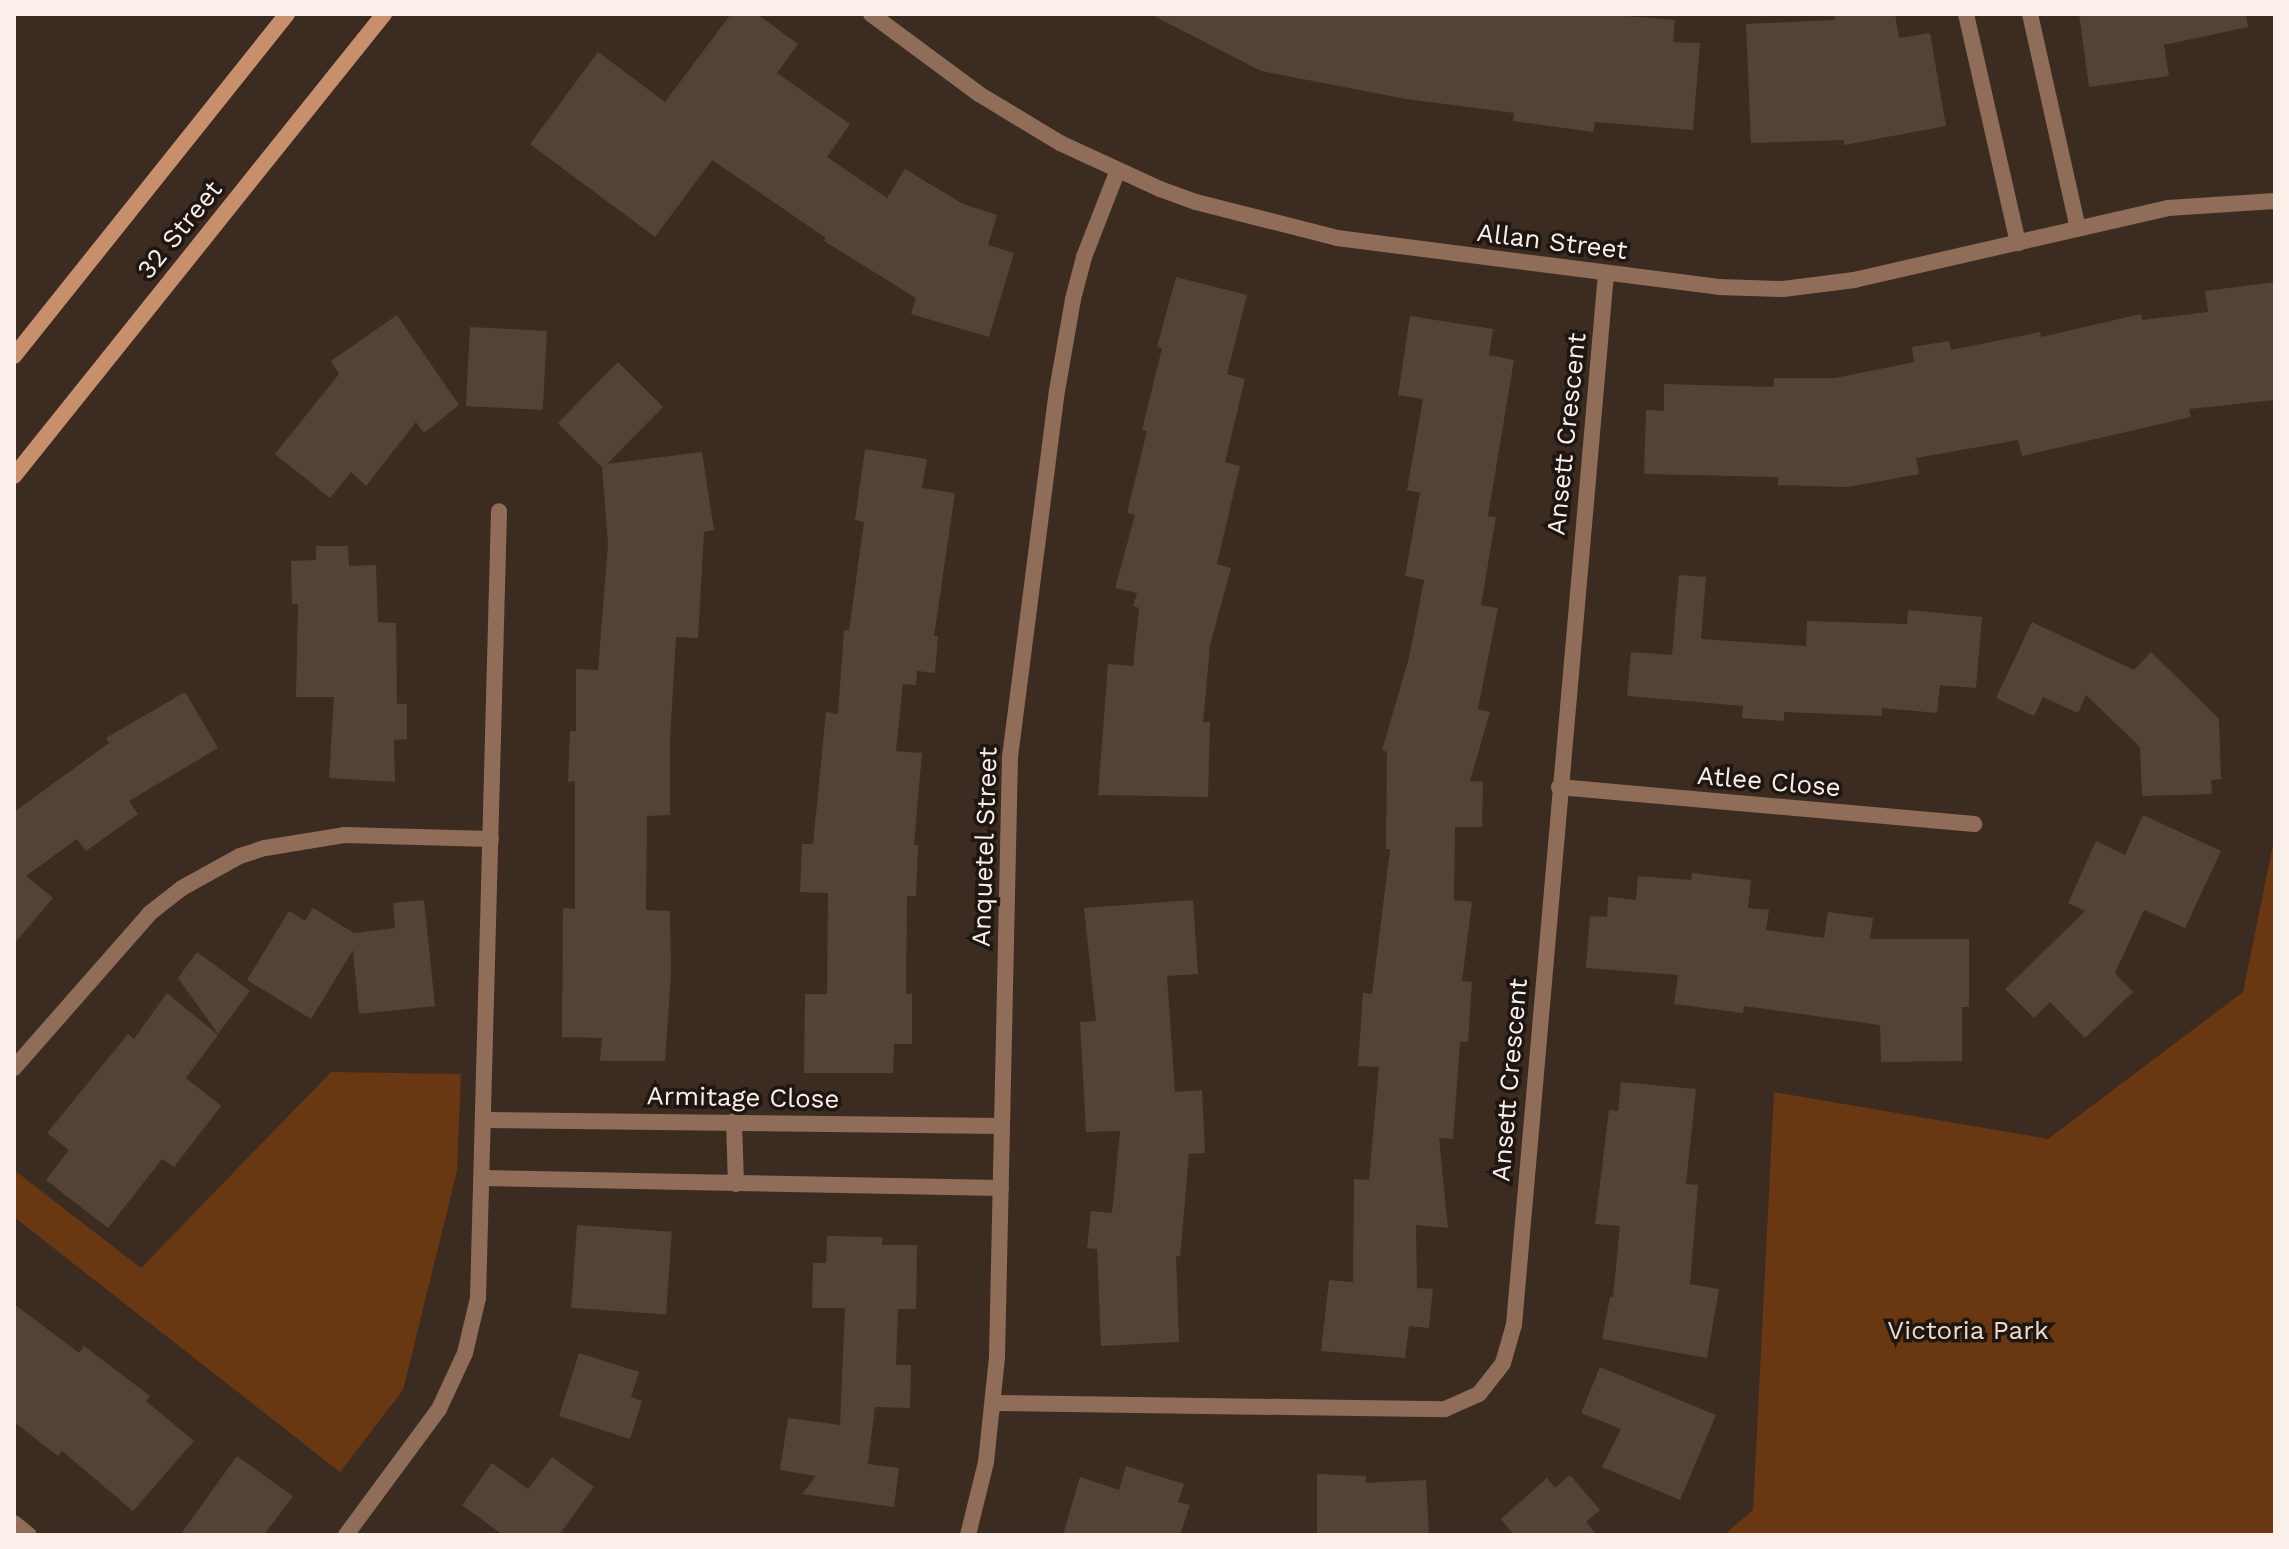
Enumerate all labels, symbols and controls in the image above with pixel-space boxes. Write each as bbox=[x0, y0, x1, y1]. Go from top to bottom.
street label: 32 Street bbox=[131, 175, 229, 285]
street label: Allan Street bbox=[1475, 217, 1629, 267]
street label: Ansett Crescent bbox=[1541, 331, 1593, 537]
street label: Anquetel Street bbox=[966, 746, 1004, 948]
street label: Atlee Close bbox=[1696, 760, 1842, 804]
street label: Ansett Crescent bbox=[1486, 977, 1534, 1183]
street label: Armitage Close bbox=[646, 1081, 840, 1115]
park label: Victoria Park bbox=[1887, 1315, 2049, 1347]

